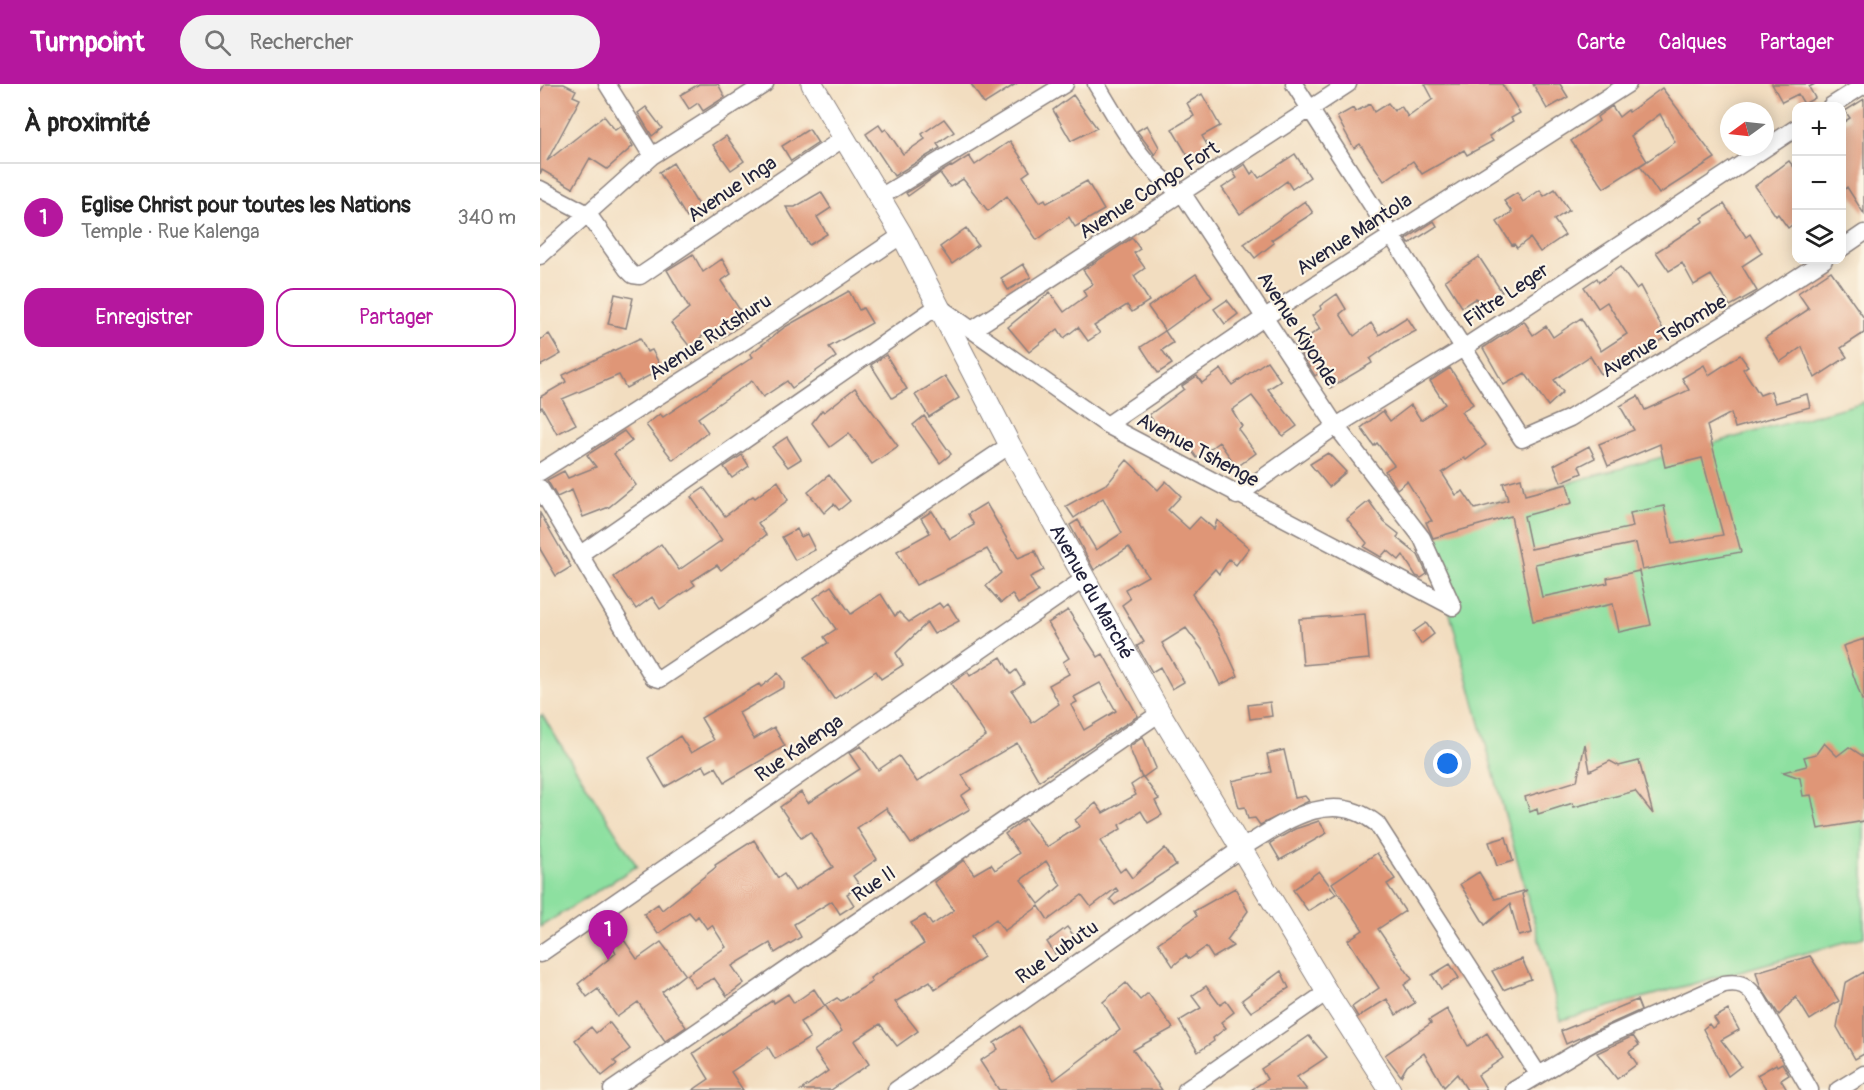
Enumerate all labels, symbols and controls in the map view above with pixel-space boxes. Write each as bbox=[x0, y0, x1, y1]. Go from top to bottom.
search box bbox=[180, 15, 600, 69]
text: Turnpoint bbox=[30, 25, 144, 60]
icon: search bbox=[201, 26, 234, 59]
text: Rechercher bbox=[249, 28, 353, 56]
text: Carte bbox=[1576, 29, 1625, 56]
text: Calques bbox=[1658, 29, 1726, 56]
text: Partager bbox=[1759, 29, 1834, 56]
north arrow bbox=[1720, 102, 1774, 156]
map controls bbox=[1792, 102, 1846, 264]
button: + bbox=[1792, 102, 1846, 156]
text: À proximité bbox=[24, 107, 151, 139]
street label: Avenue Congo Fort bbox=[1074, 135, 1225, 245]
street label: Avenue Inga bbox=[683, 150, 781, 228]
button: − bbox=[1792, 156, 1846, 210]
street label: Avenue Mantola bbox=[1291, 187, 1417, 281]
text: Eglise Christ pour toutes les Nations bbox=[81, 191, 411, 219]
text: 1 bbox=[40, 205, 47, 230]
text: 340 m bbox=[457, 205, 516, 230]
button: layers bbox=[1792, 210, 1846, 264]
text: Temple · Rue Kalenga bbox=[81, 219, 260, 244]
street label: Filtre Leger bbox=[1459, 257, 1553, 333]
street label: Avenue Kiyonde bbox=[1252, 267, 1344, 391]
button: Enregistrer bbox=[24, 288, 264, 347]
button: Partager bbox=[276, 288, 516, 347]
street label: Avenue Rutshuru bbox=[644, 288, 776, 386]
street label: Avenue Tshombe bbox=[1597, 289, 1731, 383]
street label: Avenue Tshenge bbox=[1133, 407, 1264, 493]
street label: Avenue du Marché bbox=[1044, 520, 1140, 664]
street label: Rue Kalenga bbox=[750, 708, 848, 788]
your location bbox=[1433, 749, 1462, 778]
street label: Rue II bbox=[847, 860, 901, 908]
pin: 1 bbox=[588, 910, 628, 960]
street label: Rue Lubutu bbox=[1011, 914, 1103, 990]

